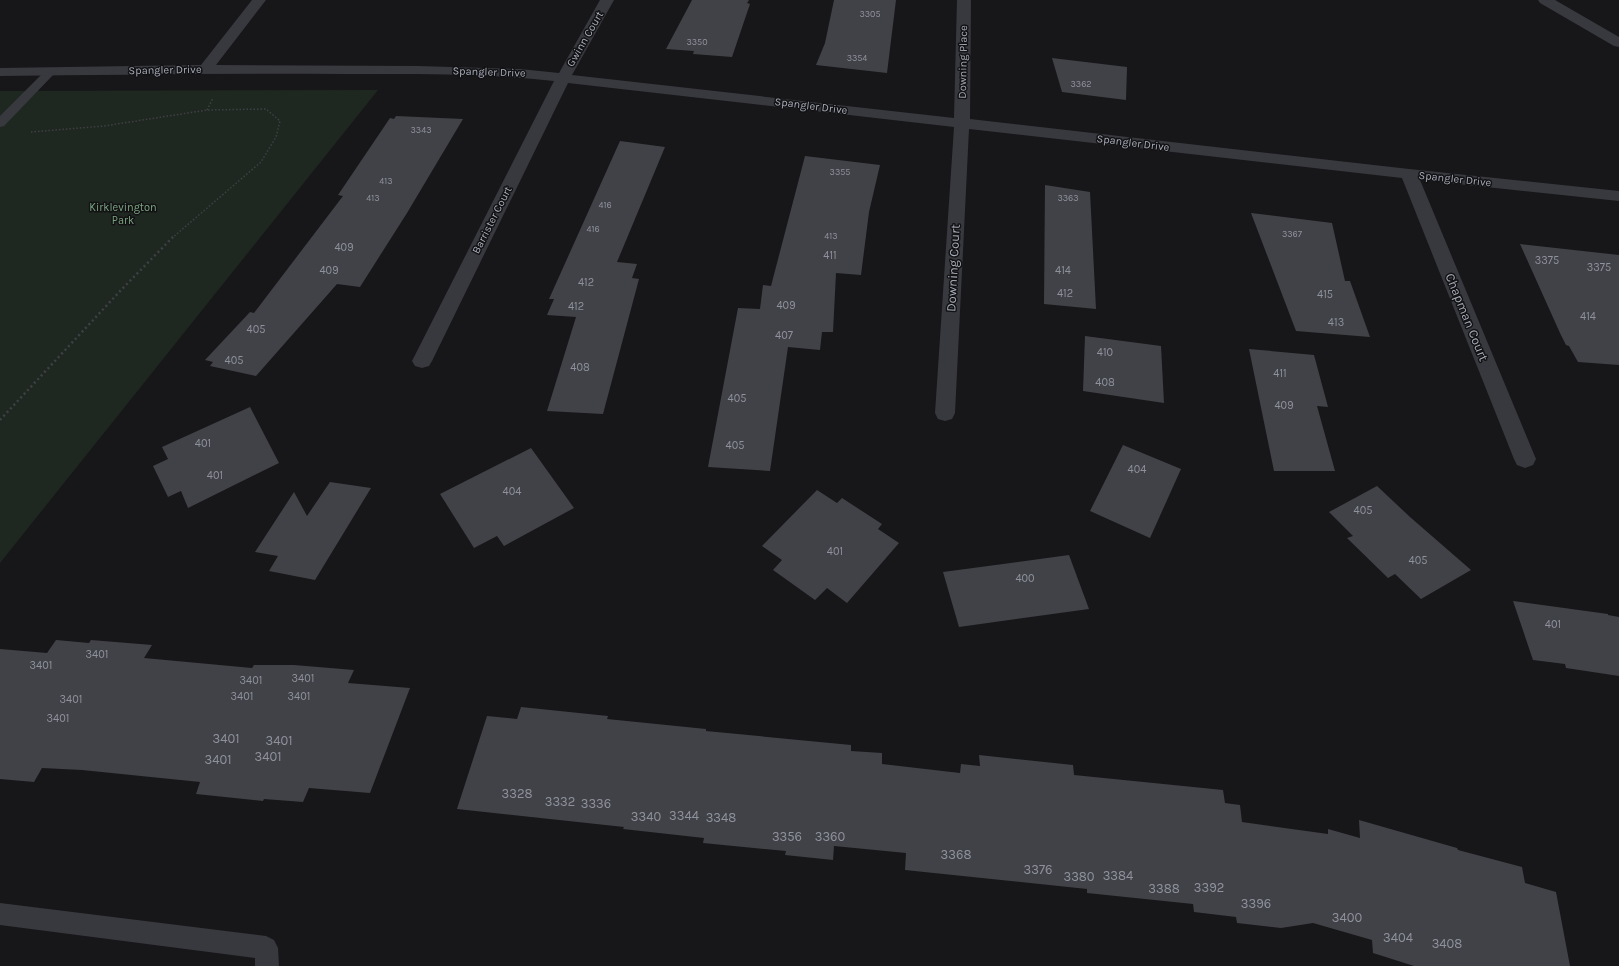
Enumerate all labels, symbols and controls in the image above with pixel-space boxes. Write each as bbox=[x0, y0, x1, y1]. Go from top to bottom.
street label: Gwinn Court bbox=[564, 9, 606, 69]
house number: 3305 bbox=[859, 9, 881, 19]
street label: Downing Place bbox=[956, 25, 970, 99]
house number: 3350 bbox=[686, 37, 708, 47]
house number: 3354 bbox=[847, 53, 867, 63]
street label: Spangler Drive bbox=[128, 63, 202, 77]
street label: Spangler Drive bbox=[452, 64, 526, 80]
house number: 3362 bbox=[1071, 79, 1092, 89]
street label: Spangler Drive bbox=[774, 95, 848, 117]
house number: 3343 bbox=[411, 125, 431, 135]
street label: Spangler Drive bbox=[1096, 132, 1170, 154]
house number: 3355 bbox=[830, 167, 850, 177]
street label: Spangler Drive bbox=[1418, 169, 1492, 189]
house number: 413 bbox=[379, 176, 393, 186]
street label: Barrister Court bbox=[469, 184, 515, 256]
house number: 413 bbox=[366, 193, 380, 203]
house number: 3363 bbox=[1057, 193, 1079, 203]
house number: 416 bbox=[598, 200, 612, 210]
park label: Kirklevington Park bbox=[89, 201, 157, 227]
house number: 416 bbox=[586, 224, 600, 234]
street label: Downing Court bbox=[943, 224, 963, 312]
house number: 3367 bbox=[1282, 229, 1303, 239]
house number: 413 bbox=[824, 231, 838, 241]
house number: 409 bbox=[334, 241, 354, 254]
house number: 411 bbox=[823, 249, 837, 262]
house number: 3375 bbox=[1535, 254, 1559, 267]
house number: 3375 bbox=[1587, 261, 1611, 274]
house number: 409 bbox=[319, 264, 339, 277]
house number: 414 bbox=[1055, 264, 1071, 277]
street label: Chapman Court bbox=[1443, 271, 1491, 363]
house number: 412 bbox=[578, 276, 594, 289]
house number: 412 bbox=[1057, 287, 1073, 300]
house number: 415 bbox=[1317, 288, 1333, 301]
house number: 409 bbox=[776, 299, 796, 312]
house number: 412 bbox=[568, 300, 584, 313]
house number: 414 bbox=[1580, 310, 1596, 323]
house number: 413 bbox=[1328, 316, 1344, 329]
house number: 405 bbox=[247, 323, 265, 336]
house number: 407 bbox=[775, 329, 793, 342]
house number: 410 bbox=[1097, 346, 1113, 359]
house number: 405 bbox=[225, 354, 243, 367]
house number: 408 bbox=[570, 361, 590, 374]
house number: 411 bbox=[1273, 367, 1287, 380]
house number: 408 bbox=[1095, 376, 1115, 389]
house number: 405 bbox=[728, 392, 746, 405]
house number: 409 bbox=[1274, 399, 1294, 412]
house number: 401 bbox=[195, 437, 211, 450]
house number: 405 bbox=[726, 439, 744, 452]
house number: 404 bbox=[1128, 463, 1146, 476]
house number: 401 bbox=[207, 469, 223, 482]
house number: 404 bbox=[503, 485, 521, 498]
house number: 405 bbox=[1354, 504, 1372, 517]
house number: 401 bbox=[827, 545, 843, 558]
house number: 405 bbox=[1409, 554, 1427, 567]
house number: 400 bbox=[1015, 572, 1035, 585]
house number: 401 bbox=[1545, 618, 1561, 631]
house number: 3401 bbox=[86, 648, 108, 661]
house number: 3401 bbox=[30, 659, 52, 672]
house number: 3401 bbox=[292, 672, 314, 685]
house number: 3401 bbox=[240, 674, 262, 687]
house number: 3401 bbox=[231, 690, 253, 703]
house number: 3401 bbox=[288, 690, 310, 703]
house number: 3401 bbox=[60, 693, 82, 706]
house number: 3401 bbox=[47, 712, 69, 725]
house number: 3401 bbox=[213, 731, 239, 746]
house number: 3401 bbox=[266, 733, 292, 748]
house number: 3401 bbox=[255, 749, 281, 764]
house number: 3401 bbox=[205, 752, 231, 767]
house number: 3328 bbox=[502, 786, 532, 801]
house number: 3332 bbox=[545, 794, 575, 809]
house number: 3336 bbox=[581, 796, 611, 811]
house number: 3344 bbox=[669, 808, 699, 823]
house number: 3340 bbox=[631, 809, 661, 824]
house number: 3348 bbox=[706, 810, 736, 825]
house number: 3356 bbox=[772, 829, 802, 844]
house number: 3360 bbox=[815, 829, 846, 844]
house number: 3368 bbox=[941, 847, 971, 862]
house number: 3376 bbox=[1024, 862, 1052, 877]
house number: 3384 bbox=[1103, 868, 1133, 883]
house number: 3380 bbox=[1063, 869, 1095, 884]
house number: 3392 bbox=[1194, 880, 1224, 895]
house number: 3388 bbox=[1148, 881, 1180, 896]
house number: 3396 bbox=[1241, 896, 1271, 911]
house number: 3400 bbox=[1332, 910, 1362, 925]
house number: 3404 bbox=[1383, 930, 1413, 945]
house number: 3408 bbox=[1432, 936, 1462, 951]

